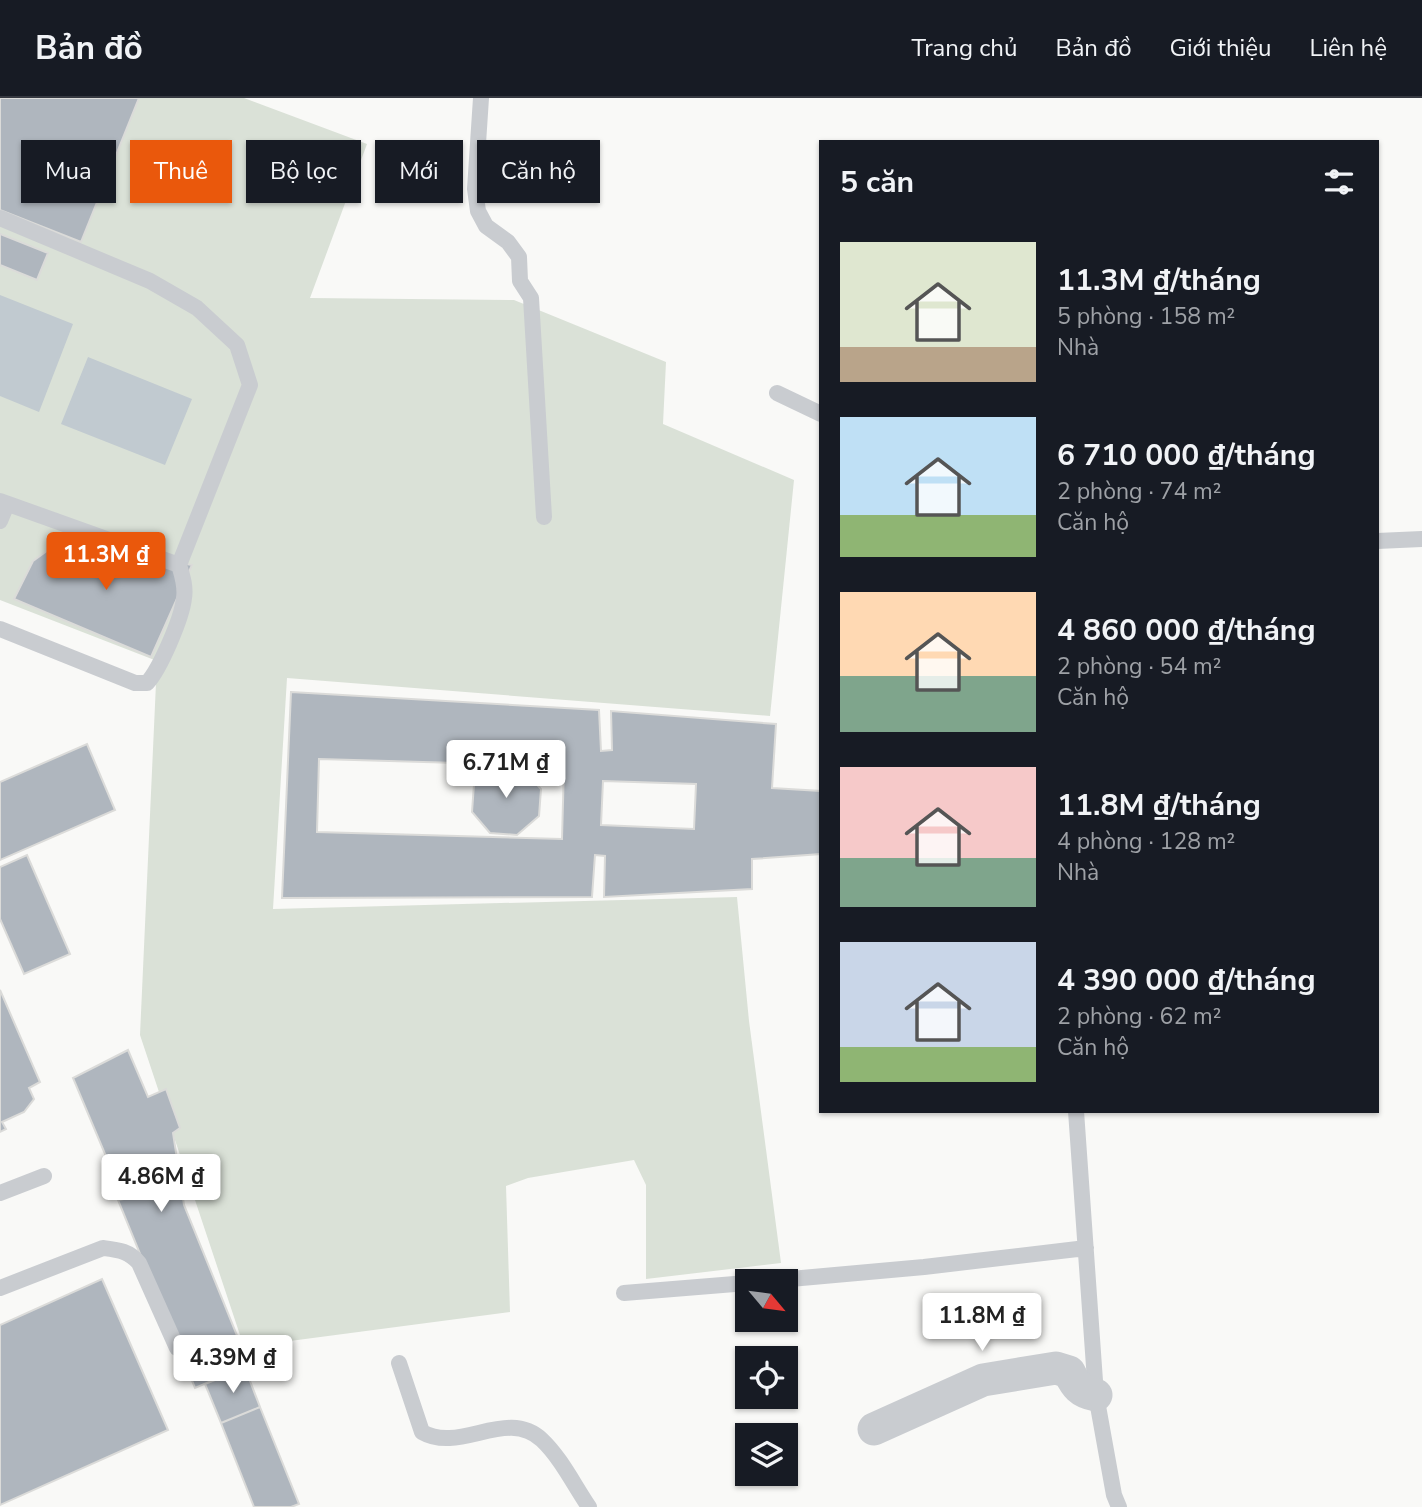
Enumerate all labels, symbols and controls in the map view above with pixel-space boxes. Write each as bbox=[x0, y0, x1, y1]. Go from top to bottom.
text: Bản đồ bbox=[35, 26, 143, 71]
text: Trang chủ bbox=[912, 32, 1017, 64]
text: Bản đồ bbox=[1055, 32, 1132, 64]
text: Giới thiệu bbox=[1170, 32, 1271, 64]
text: Liên hệ bbox=[1309, 32, 1387, 64]
chip: Mua bbox=[21, 140, 116, 203]
chip: Thuê bbox=[130, 140, 232, 203]
chip: Bộ lọc bbox=[246, 140, 361, 203]
chip: Mới bbox=[375, 140, 463, 203]
chip: Căn hộ bbox=[477, 140, 600, 203]
text: 5 căn bbox=[840, 162, 914, 203]
icon: filters bbox=[1320, 163, 1358, 201]
text: 11.3M ₫/tháng bbox=[1057, 260, 1261, 301]
icon: home bbox=[896, 270, 980, 354]
text: 5 phòng · 158 m² bbox=[1057, 301, 1235, 332]
text: Nhà bbox=[1057, 332, 1099, 363]
text: 6 710 000 ₫/tháng bbox=[1057, 435, 1316, 476]
icon: home bbox=[896, 445, 980, 529]
text: 2 phòng · 74 m² bbox=[1057, 476, 1222, 507]
text: Căn hộ bbox=[1057, 507, 1129, 538]
pin: 11.3M ₫ bbox=[41, 532, 171, 592]
text: 11.3M ₫ bbox=[62, 539, 150, 570]
text: 4 860 000 ₫/tháng bbox=[1057, 610, 1316, 651]
icon: home bbox=[896, 620, 980, 704]
text: 2 phòng · 54 m² bbox=[1057, 651, 1222, 682]
text: Căn hộ bbox=[1057, 682, 1129, 713]
pin: 6.71M ₫ bbox=[441, 740, 571, 800]
text: 6.71M ₫ bbox=[462, 747, 550, 778]
text: 11.8M ₫/tháng bbox=[1057, 785, 1261, 826]
icon: home bbox=[896, 795, 980, 879]
text: 4 phòng · 128 m² bbox=[1057, 826, 1235, 857]
text: Nhà bbox=[1057, 857, 1099, 888]
text: 4 390 000 ₫/tháng bbox=[1057, 960, 1316, 1001]
icon: home bbox=[896, 970, 980, 1054]
text: 2 phòng · 62 m² bbox=[1057, 1001, 1222, 1032]
text: Căn hộ bbox=[1057, 1032, 1129, 1063]
pin: 4.86M ₫ bbox=[96, 1154, 226, 1214]
text: 4.86M ₫ bbox=[117, 1161, 205, 1192]
north arrow bbox=[735, 1269, 798, 1332]
map controls bbox=[735, 1269, 798, 1486]
pin: 11.8M ₫ bbox=[917, 1294, 1047, 1353]
text: 11.8M ₫ bbox=[938, 1300, 1026, 1331]
pin: 4.39M ₫ bbox=[168, 1336, 298, 1395]
text: 4.39M ₫ bbox=[189, 1342, 277, 1373]
button: locate bbox=[735, 1346, 798, 1409]
button: layers bbox=[735, 1423, 798, 1486]

